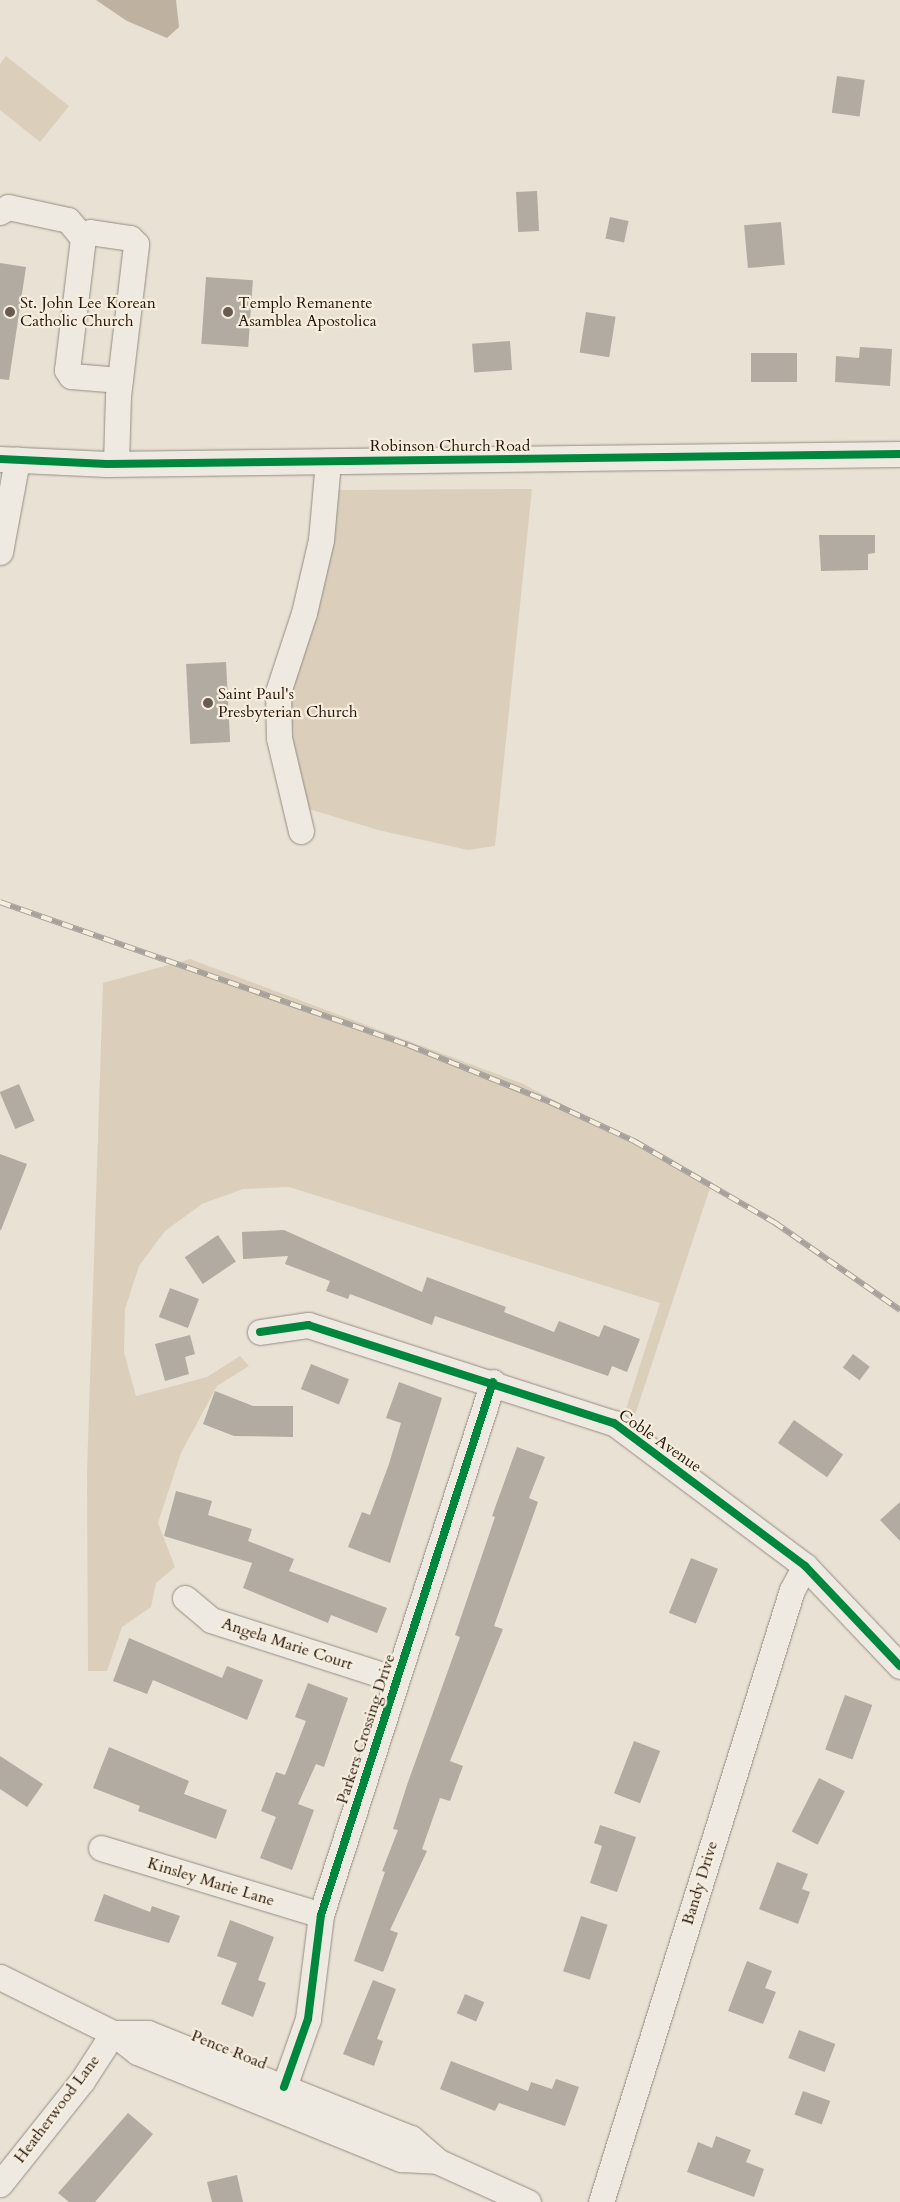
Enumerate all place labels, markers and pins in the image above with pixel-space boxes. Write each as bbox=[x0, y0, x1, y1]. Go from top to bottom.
place label: St. John Lee Korean Catholic Church bbox=[20, 293, 156, 331]
place label: Templo Remanente Asamblea Apostolica bbox=[238, 293, 377, 331]
marker: St. John Lee Korean Catholic Church bbox=[4, 306, 16, 318]
marker: Templo Remanente Asamblea Apostolica bbox=[222, 306, 234, 318]
place label: Saint Paul's Presbyterian Church bbox=[218, 684, 358, 722]
marker: Saint Paul's Presbyterian Church bbox=[202, 697, 214, 709]

